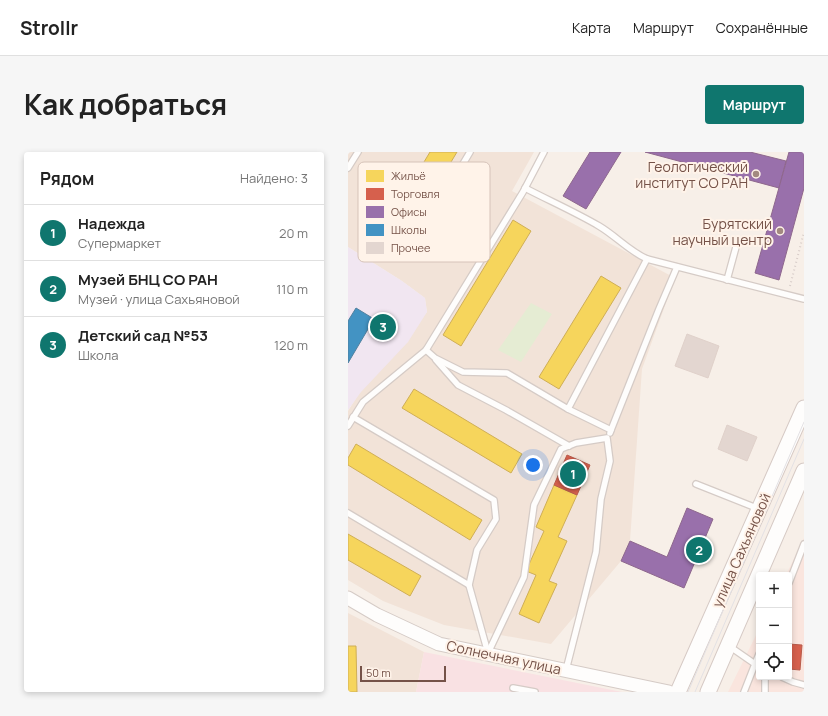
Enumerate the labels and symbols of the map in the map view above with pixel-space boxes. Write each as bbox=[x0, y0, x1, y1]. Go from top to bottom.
place label: Геологический институт СО РАН bbox=[635, 157, 748, 192]
legend bbox=[358, 162, 490, 262]
text: Жильё bbox=[391, 168, 426, 183]
marker: Геологический институт СО РАН bbox=[751, 169, 761, 179]
text: Торговля bbox=[391, 186, 440, 201]
text: Офисы bbox=[391, 204, 427, 219]
place label: Бурятский научный центр bbox=[672, 214, 772, 249]
text: Школы bbox=[391, 222, 427, 237]
marker: Бурятский научный центр bbox=[775, 226, 785, 236]
text: Прочее bbox=[391, 240, 431, 255]
pin: 3 bbox=[370, 312, 396, 342]
your location bbox=[523, 455, 543, 475]
pin: 1 bbox=[560, 459, 586, 489]
street label: улица Сахьяновой bbox=[707, 490, 775, 610]
pin: 2 bbox=[686, 535, 712, 565]
street label: Солнечная улица bbox=[445, 636, 563, 678]
scale bar bbox=[360, 664, 446, 683]

